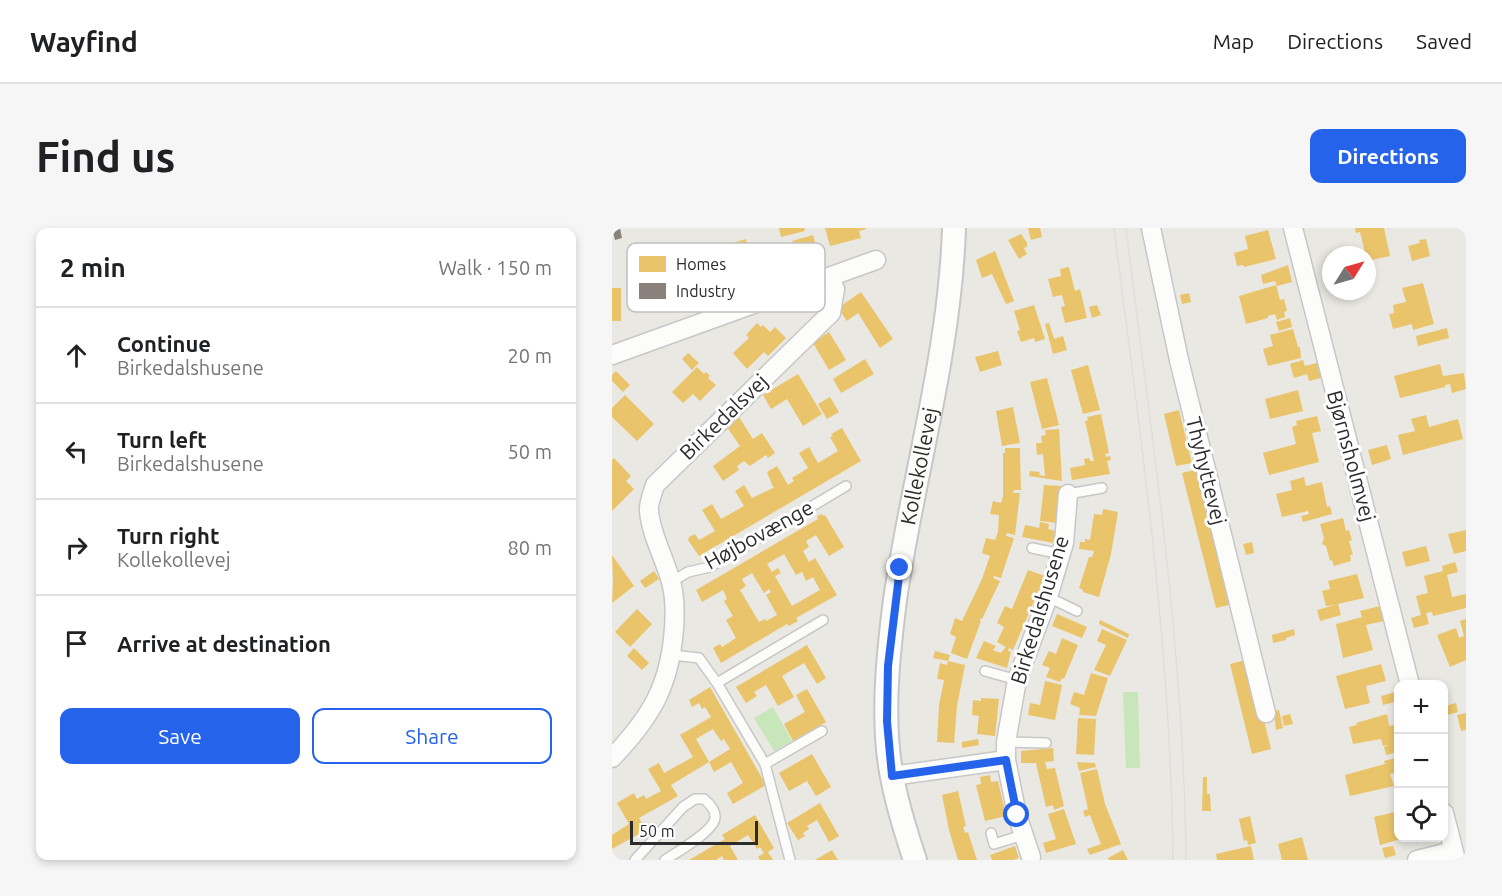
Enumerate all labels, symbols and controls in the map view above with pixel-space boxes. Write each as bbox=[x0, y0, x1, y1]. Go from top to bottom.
text: Wayfind bbox=[30, 26, 138, 57]
text: Map bbox=[1213, 29, 1254, 53]
text: Directions bbox=[1287, 29, 1383, 53]
text: Saved bbox=[1416, 29, 1472, 53]
button: Directions bbox=[1310, 129, 1466, 183]
text: Find us bbox=[36, 133, 175, 180]
legend bbox=[627, 243, 825, 312]
north arrow bbox=[1322, 246, 1376, 300]
text: 2 min bbox=[60, 253, 126, 282]
text: Homes bbox=[676, 255, 726, 273]
text: Walk · 150 m bbox=[439, 256, 552, 279]
text: Industry bbox=[676, 282, 735, 300]
text: Continue bbox=[117, 331, 211, 356]
icon: ahead bbox=[60, 339, 93, 372]
text: 20 m bbox=[508, 344, 552, 367]
text: Birkedalshusene bbox=[117, 356, 264, 379]
street label: Birkedalsvej bbox=[674, 368, 772, 464]
street label: Bjørnsholmvej bbox=[1323, 388, 1381, 524]
street label: Kollekollevej bbox=[895, 405, 942, 527]
street label: Thyhyttevej bbox=[1182, 414, 1232, 527]
text: Turn left bbox=[117, 427, 207, 452]
icon: left bbox=[60, 435, 93, 468]
text: 50 m bbox=[508, 440, 552, 463]
text: Birkedalshusene bbox=[117, 452, 264, 475]
street label: Højbovænge bbox=[700, 494, 817, 574]
text: Turn right bbox=[117, 523, 219, 548]
icon: right bbox=[60, 531, 93, 564]
street label: Birkedalshusene bbox=[1005, 532, 1073, 687]
text: 80 m bbox=[508, 536, 552, 559]
text: Kollekollevej bbox=[117, 548, 231, 571]
route end bbox=[886, 554, 912, 580]
icon: arrive bbox=[60, 627, 93, 660]
text: Arrive at destination bbox=[117, 631, 331, 656]
map controls bbox=[1394, 680, 1448, 842]
button: + bbox=[1394, 680, 1448, 734]
button: Save bbox=[60, 708, 300, 764]
button: Share bbox=[312, 708, 552, 764]
button: − bbox=[1394, 734, 1448, 788]
button: locate bbox=[1394, 788, 1448, 842]
route start bbox=[1003, 801, 1029, 827]
scale bar bbox=[630, 818, 758, 846]
text: 50 m bbox=[639, 822, 675, 840]

